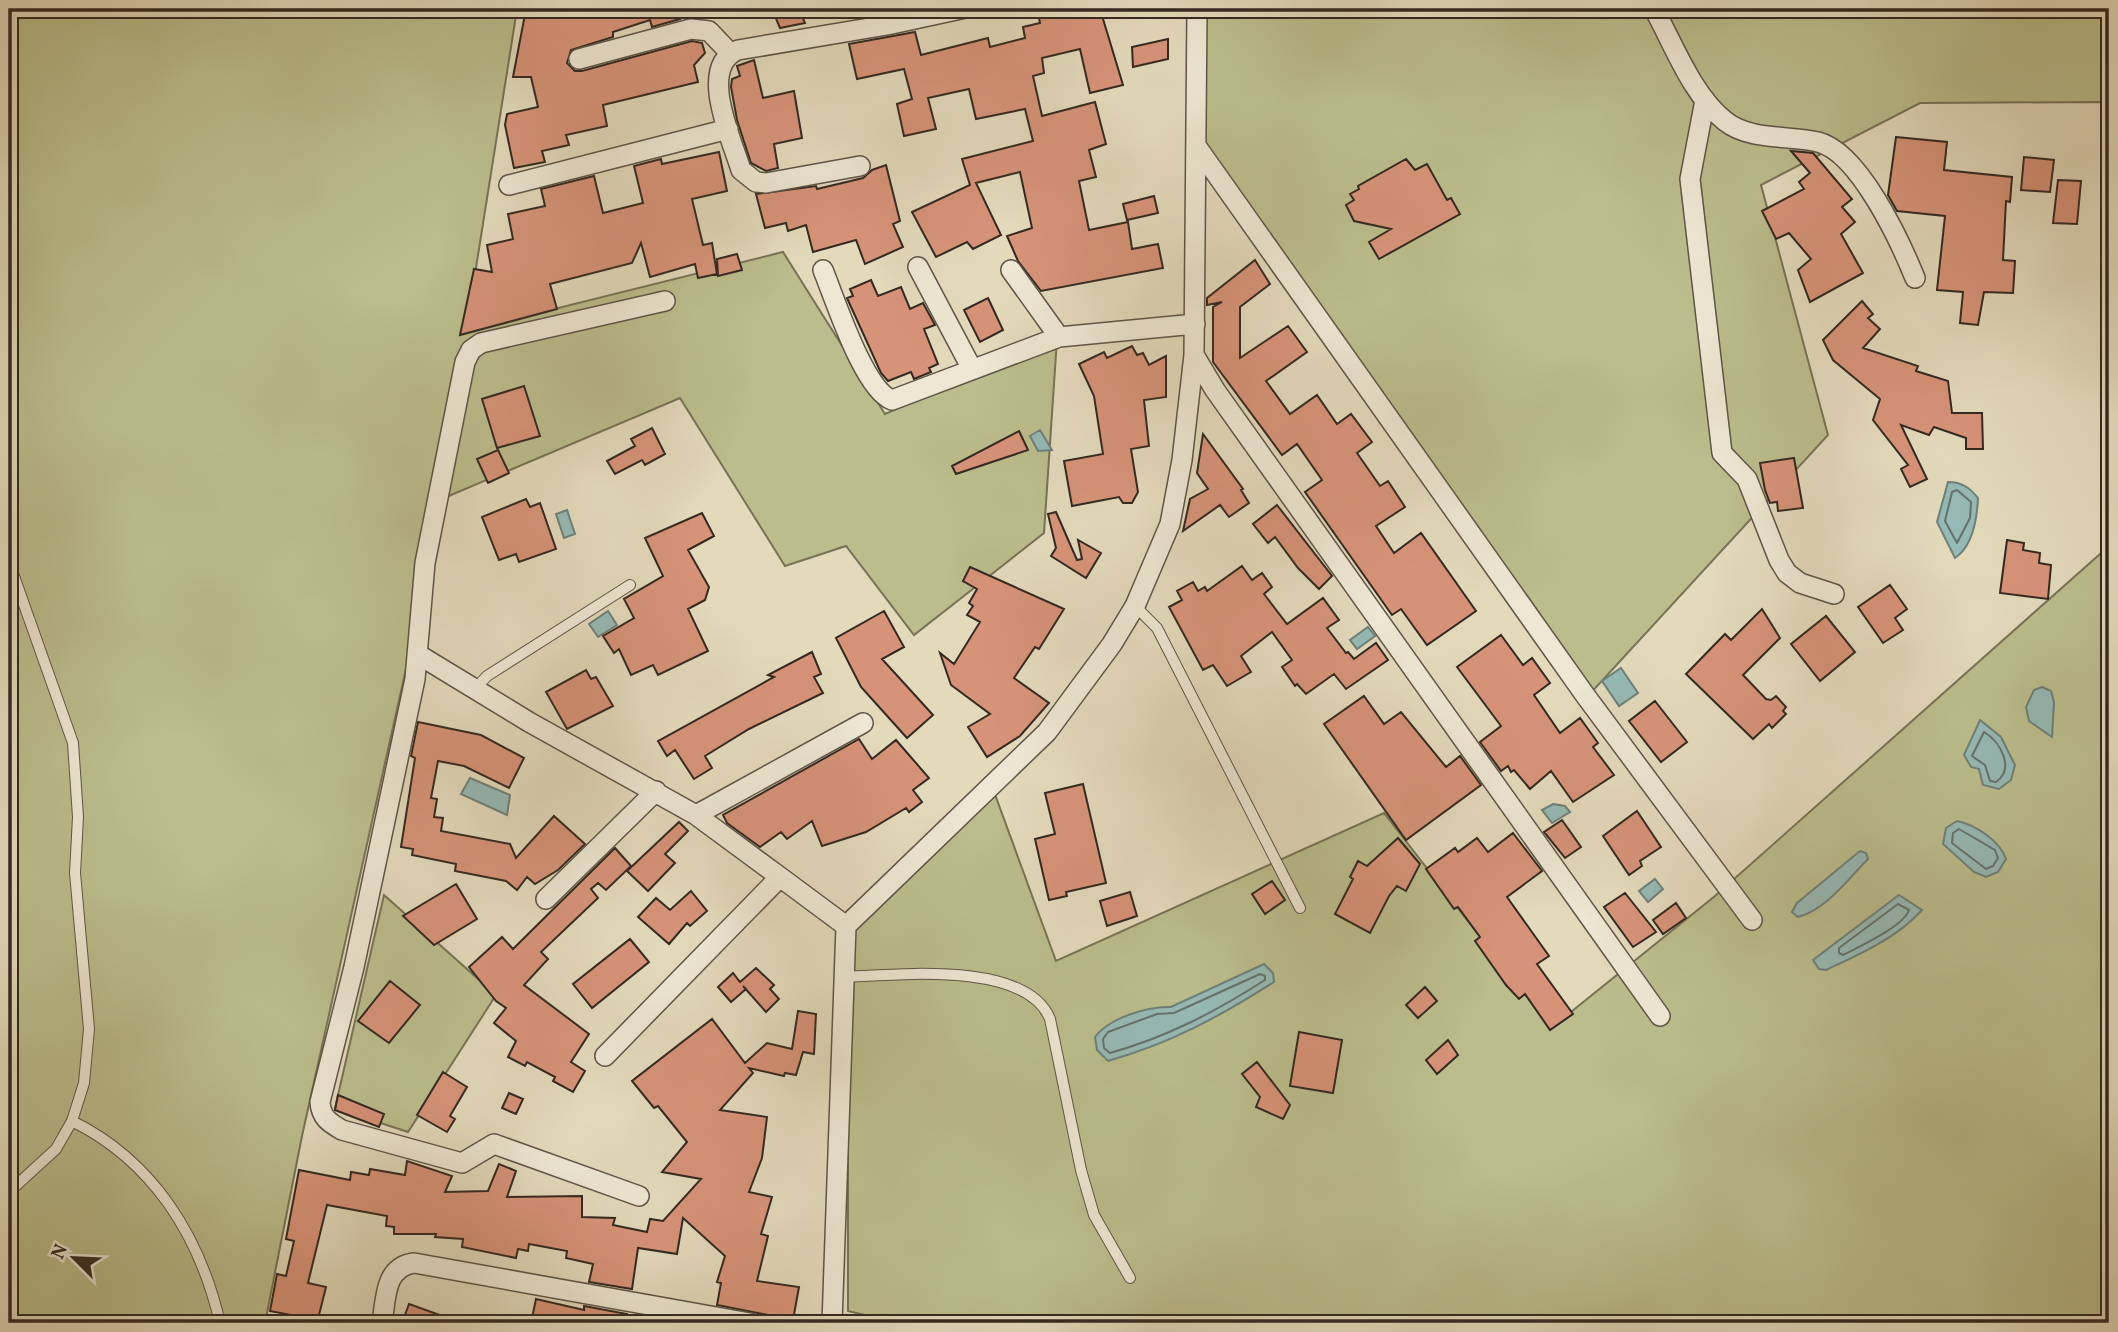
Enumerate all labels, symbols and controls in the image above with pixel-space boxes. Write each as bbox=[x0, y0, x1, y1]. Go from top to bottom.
north arrow bbox=[38, 1224, 108, 1294]
text: N bbox=[46, 1240, 75, 1263]

